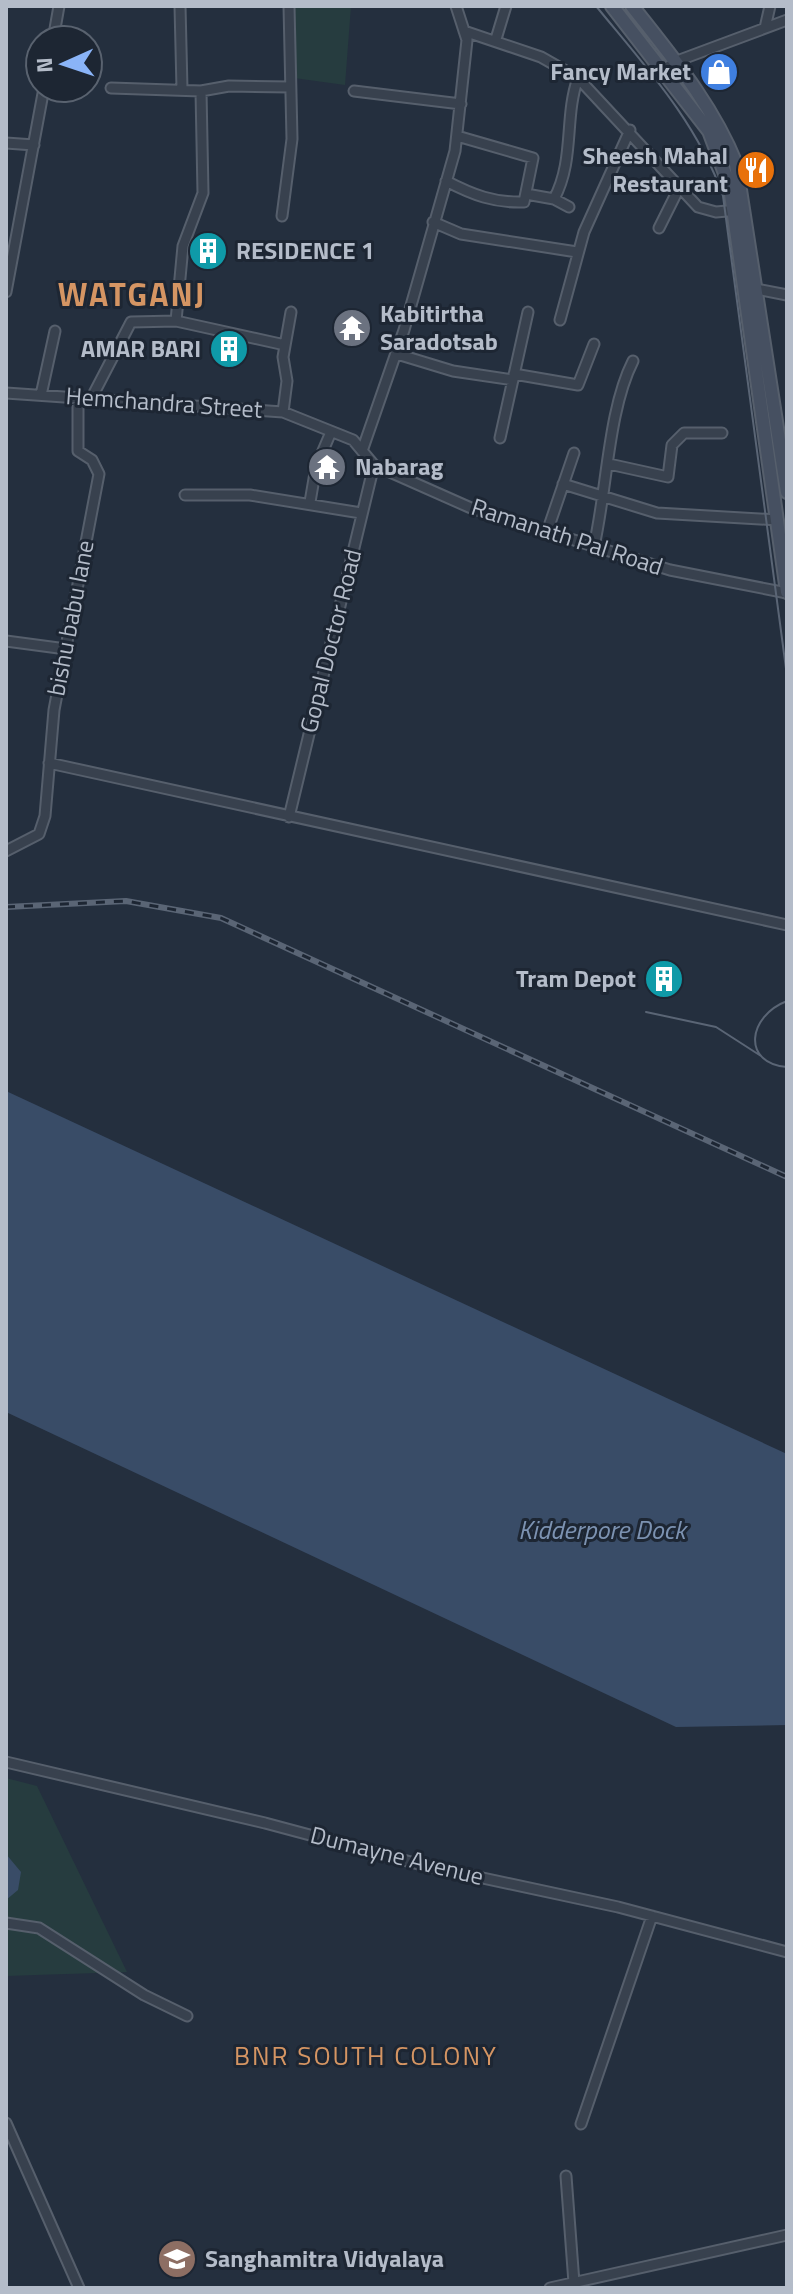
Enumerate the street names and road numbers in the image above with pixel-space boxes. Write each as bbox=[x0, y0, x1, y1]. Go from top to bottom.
street label: Hemchandra Street bbox=[65, 377, 264, 427]
street label: Ramanath Pal Road bbox=[467, 488, 668, 584]
street label: bishu babu lane bbox=[37, 537, 103, 699]
street label: Gopal Doctor Road bbox=[290, 545, 370, 736]
street label: Dumayne Avenue bbox=[307, 1816, 488, 1894]

